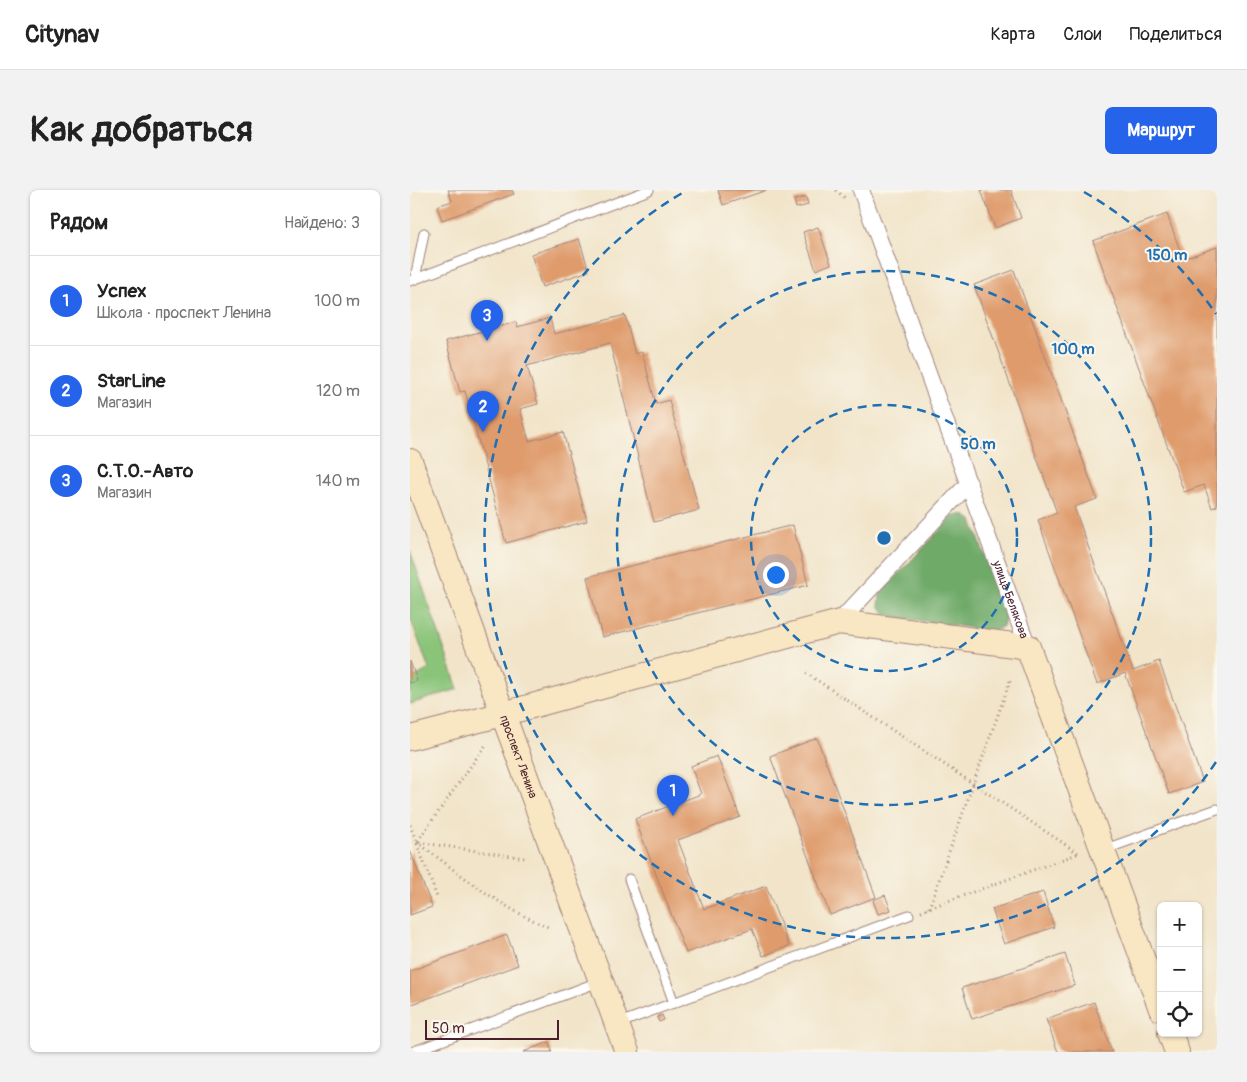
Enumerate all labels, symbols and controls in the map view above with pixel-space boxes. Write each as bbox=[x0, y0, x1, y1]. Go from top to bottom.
text: Citynav bbox=[25, 20, 100, 49]
text: Карта bbox=[991, 23, 1035, 46]
text: Слои bbox=[1063, 23, 1101, 46]
text: Поделиться bbox=[1129, 23, 1222, 46]
button: Маршрут bbox=[1105, 107, 1217, 154]
text: Как добраться bbox=[30, 108, 253, 152]
text: Рядом bbox=[50, 209, 108, 236]
text: Найдено: 3 bbox=[284, 213, 360, 233]
text: 150 m bbox=[1147, 246, 1187, 265]
text: Успех bbox=[97, 279, 147, 303]
text: 1 bbox=[63, 291, 69, 311]
text: 100 m bbox=[314, 291, 360, 311]
pin: 3 bbox=[471, 300, 503, 341]
text: Школа · проспект Ленина bbox=[97, 303, 271, 323]
text: 100 m bbox=[1052, 340, 1094, 359]
text: StarLine bbox=[97, 369, 165, 393]
text: 2 bbox=[62, 381, 70, 401]
text: 120 m bbox=[316, 381, 360, 401]
pin: 2 bbox=[467, 391, 499, 432]
text: Магазин bbox=[97, 393, 152, 413]
text: 50 m bbox=[961, 435, 995, 454]
text: С.Т.О.-Авто bbox=[97, 459, 193, 483]
text: 3 bbox=[62, 471, 70, 491]
text: 140 m bbox=[316, 471, 360, 491]
text: Магазин bbox=[97, 483, 152, 503]
centre of rings bbox=[875, 529, 893, 547]
street label: улица Белякова bbox=[989, 558, 1031, 641]
your location bbox=[763, 562, 789, 588]
street label: проспект Ленина bbox=[496, 713, 540, 801]
pin: 1 bbox=[657, 775, 689, 816]
map controls bbox=[1157, 902, 1202, 1037]
button: + bbox=[1157, 902, 1202, 947]
button: − bbox=[1157, 947, 1202, 992]
button: locate bbox=[1157, 992, 1202, 1037]
scale bar bbox=[425, 1017, 559, 1040]
text: 50 m bbox=[432, 1020, 465, 1037]

